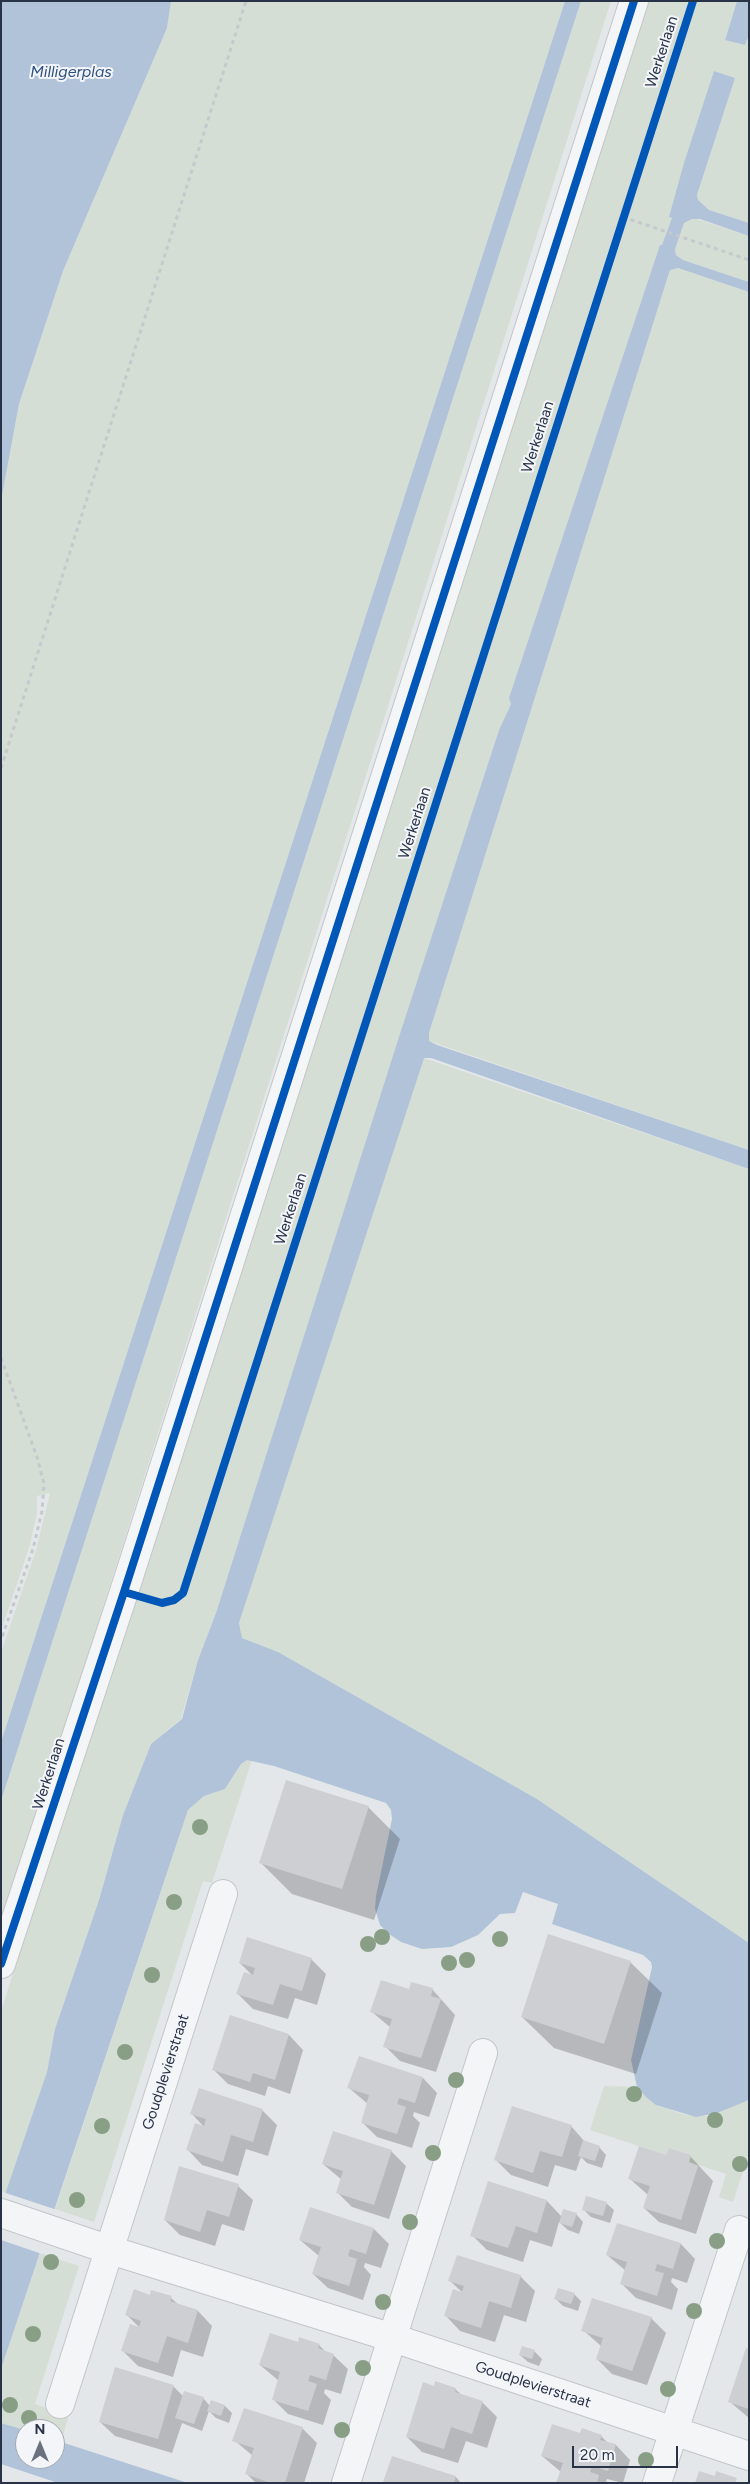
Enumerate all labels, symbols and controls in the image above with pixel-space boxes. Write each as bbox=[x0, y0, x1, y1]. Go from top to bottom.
street label: Werkerlaan bbox=[642, 14, 682, 90]
water label: Milligerplas bbox=[30, 62, 112, 82]
street label: Werkerlaan bbox=[518, 399, 558, 475]
street label: Werkerlaan bbox=[395, 785, 435, 861]
street label: Werkerlaan bbox=[271, 1171, 311, 1247]
street label: Werkerlaan bbox=[29, 1736, 69, 1812]
street label: Goudplevierstraat bbox=[139, 2012, 193, 2132]
street label: Goudplevierstraat bbox=[473, 2358, 593, 2412]
north arrow bbox=[15, 2419, 65, 2469]
text: N bbox=[35, 2421, 45, 2438]
scale bar bbox=[575, 2436, 681, 2468]
text: 20 m bbox=[580, 2446, 614, 2464]

